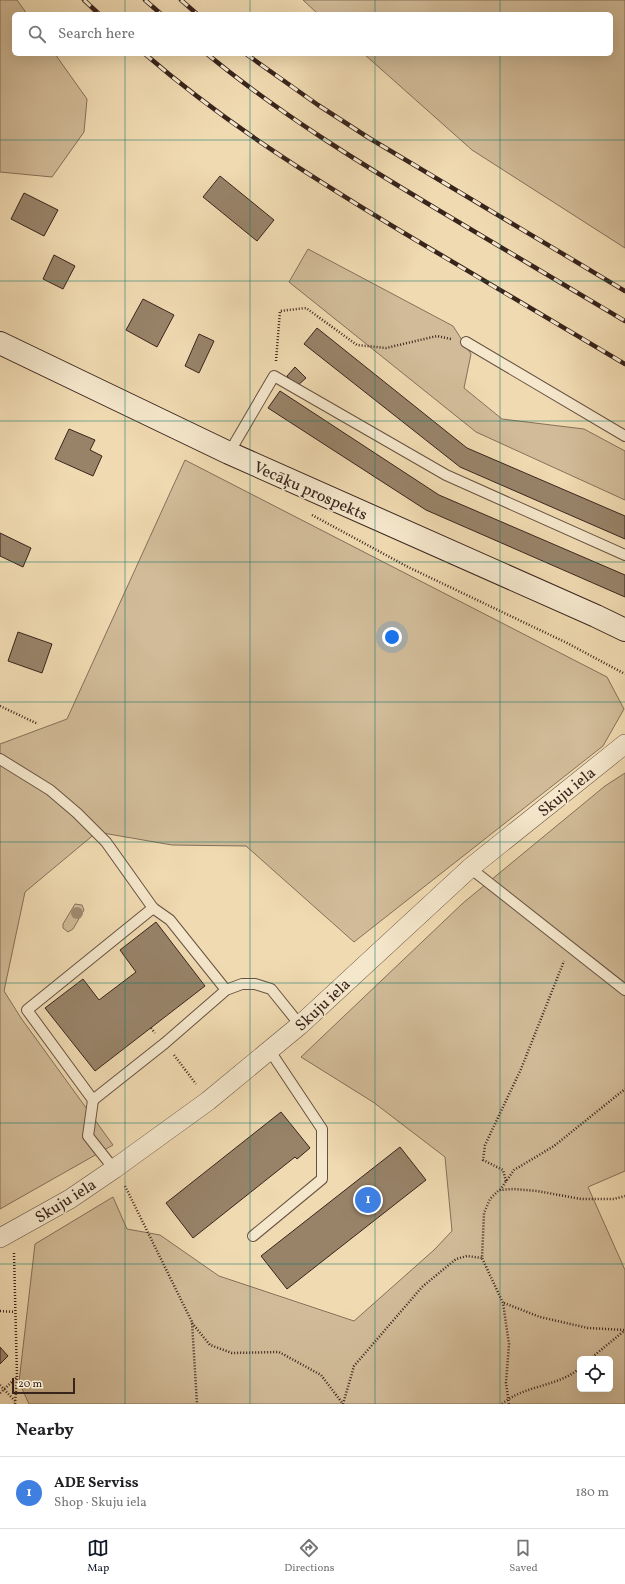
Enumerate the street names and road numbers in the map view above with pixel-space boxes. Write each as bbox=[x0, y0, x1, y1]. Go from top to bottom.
street label: Vecāķu prospekts bbox=[250, 457, 371, 527]
street label: Skuju iela bbox=[534, 762, 601, 823]
street label: Skuju iela bbox=[291, 974, 356, 1037]
street label: Skuju iela bbox=[31, 1174, 101, 1229]

